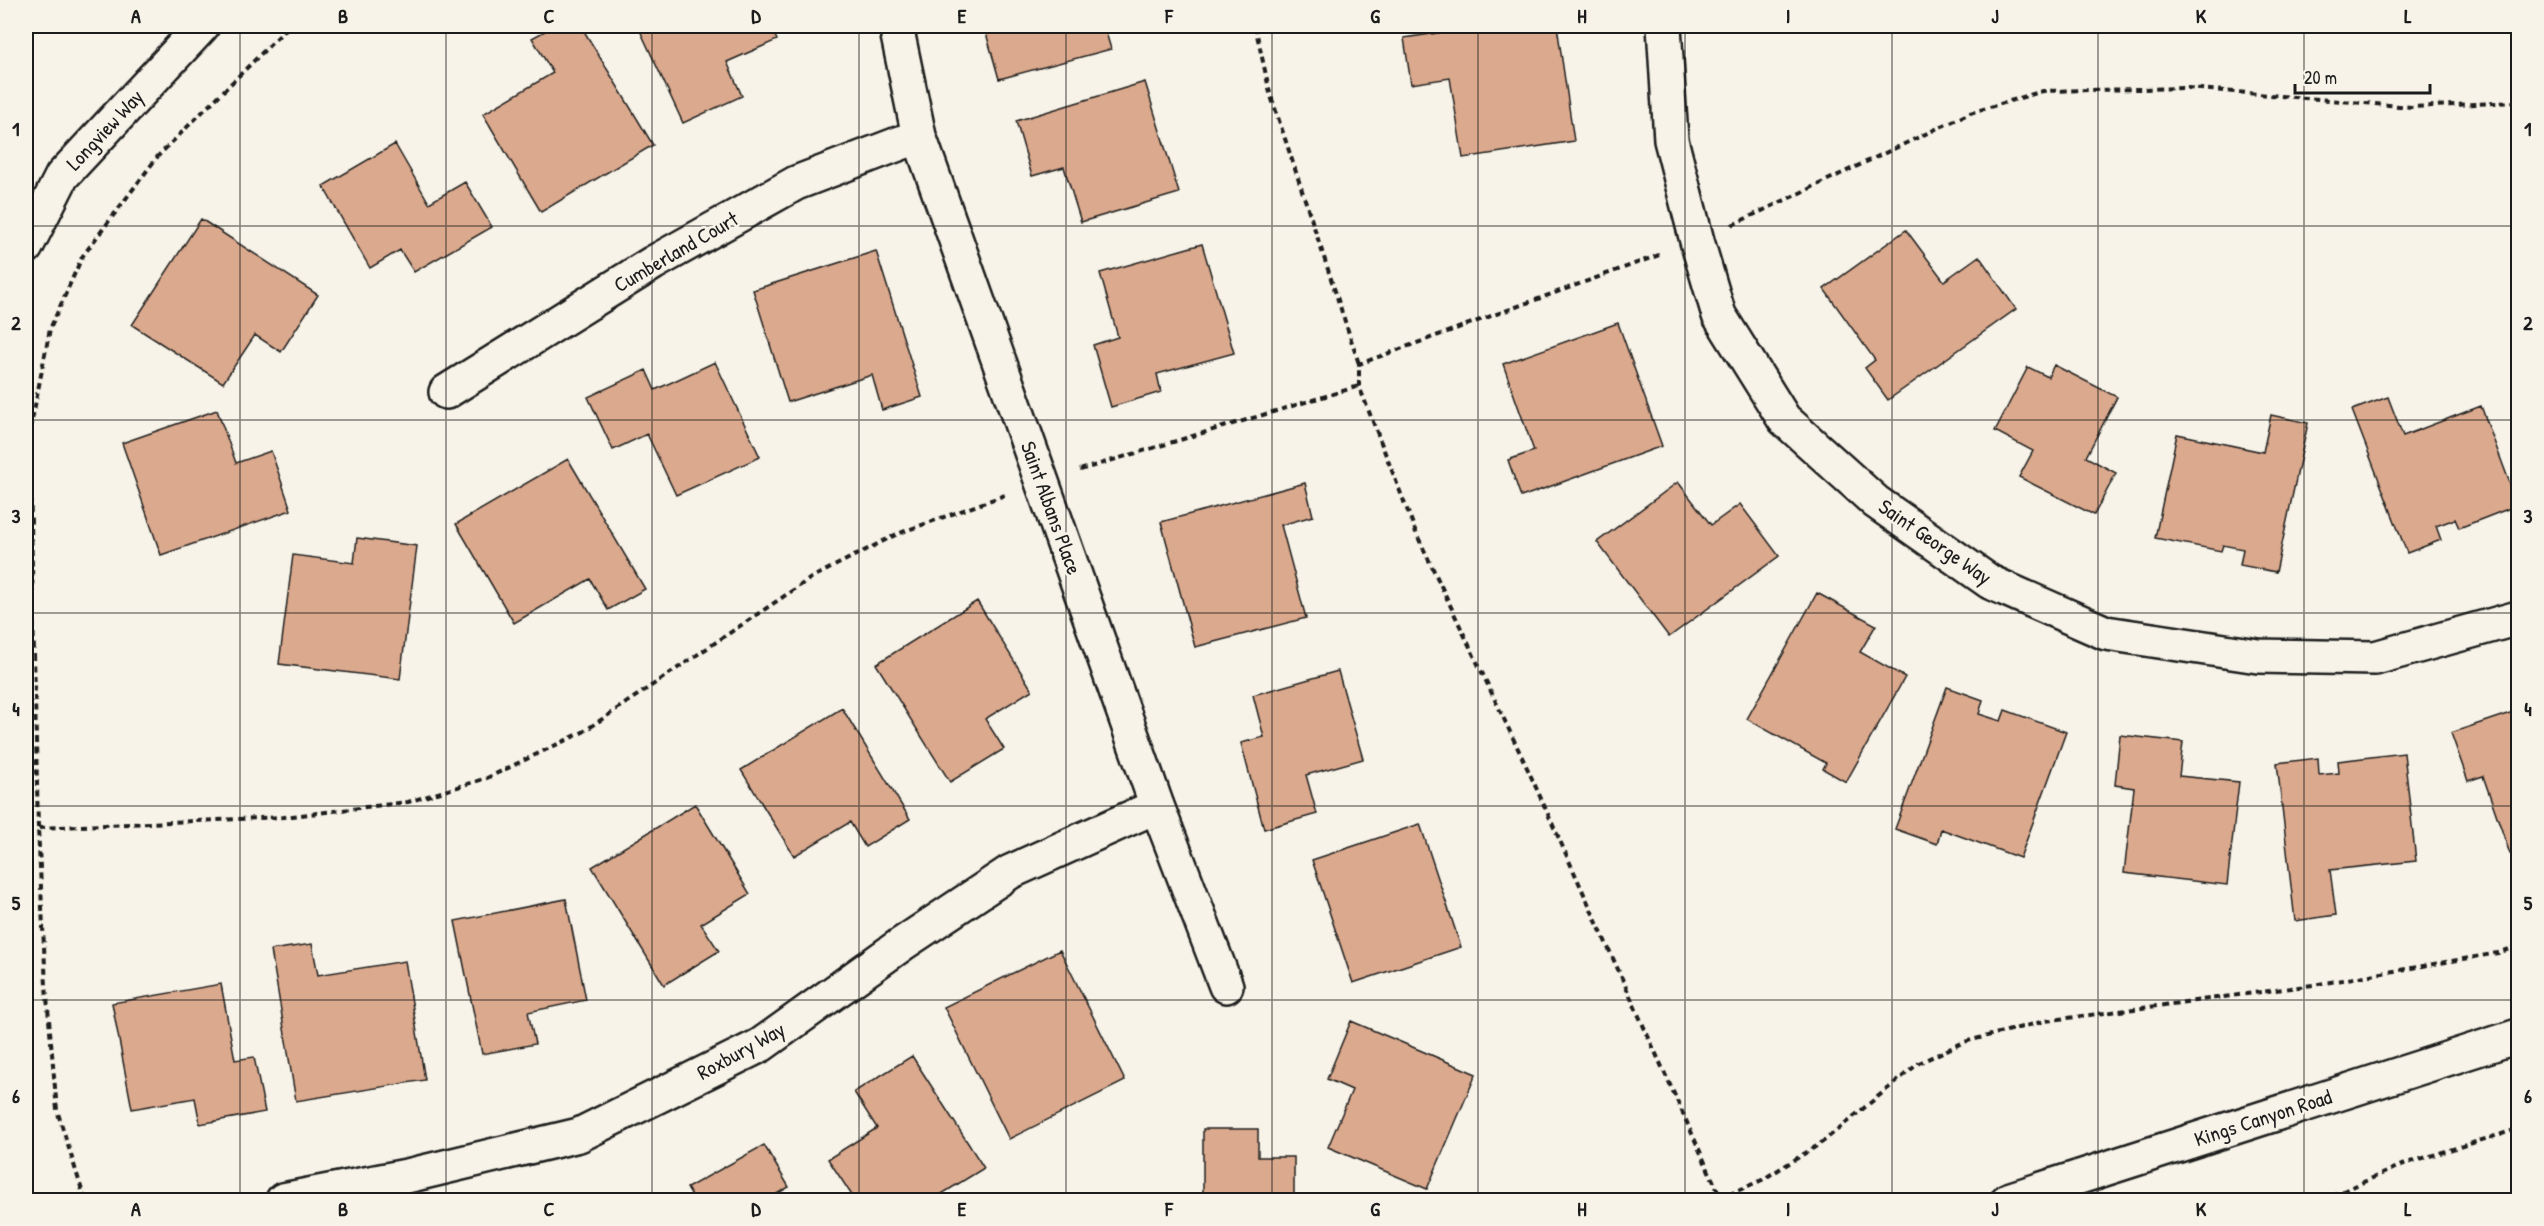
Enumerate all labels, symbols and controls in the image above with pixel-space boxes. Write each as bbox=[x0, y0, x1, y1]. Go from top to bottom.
text: A bbox=[131, 2, 141, 29]
text: B bbox=[338, 2, 348, 29]
text: C bbox=[544, 2, 555, 29]
text: D bbox=[751, 2, 761, 29]
text: E bbox=[958, 2, 967, 29]
text: F bbox=[1164, 2, 1174, 29]
text: G bbox=[1370, 2, 1380, 29]
text: H bbox=[1577, 2, 1587, 29]
text: I bbox=[1786, 2, 1790, 29]
text: J bbox=[1991, 2, 1999, 29]
text: K bbox=[2196, 2, 2207, 29]
text: L bbox=[2404, 2, 2412, 29]
scale bar bbox=[2295, 57, 2430, 95]
text: 20 m bbox=[2304, 65, 2337, 90]
street label: Longview Way bbox=[60, 83, 150, 177]
text: 1 bbox=[12, 115, 20, 142]
text: 1 bbox=[2524, 115, 2532, 142]
street label: Cumberland Court bbox=[608, 204, 744, 299]
text: 2 bbox=[11, 309, 21, 336]
text: 2 bbox=[2523, 309, 2533, 336]
street label: Saint Albans Place bbox=[1014, 437, 1089, 578]
street label: Saint George Way bbox=[1873, 492, 1998, 591]
text: 3 bbox=[12, 502, 21, 529]
text: 3 bbox=[2524, 502, 2533, 529]
text: 4 bbox=[12, 695, 20, 722]
text: 4 bbox=[2524, 695, 2532, 722]
text: 5 bbox=[12, 889, 21, 916]
text: 5 bbox=[2524, 889, 2533, 916]
street label: Roxbury Way bbox=[692, 1014, 790, 1087]
text: 6 bbox=[12, 1082, 20, 1109]
street label: Kings Canyon Road bbox=[2190, 1082, 2335, 1153]
text: 6 bbox=[2524, 1082, 2532, 1109]
text: A bbox=[131, 1195, 141, 1222]
text: B bbox=[338, 1195, 348, 1222]
text: C bbox=[544, 1195, 555, 1222]
text: D bbox=[751, 1195, 761, 1222]
text: E bbox=[958, 1195, 967, 1222]
text: F bbox=[1164, 1195, 1174, 1222]
text: G bbox=[1370, 1195, 1380, 1222]
text: H bbox=[1577, 1195, 1587, 1222]
text: I bbox=[1786, 1195, 1790, 1222]
text: J bbox=[1991, 1195, 1999, 1222]
text: K bbox=[2196, 1195, 2207, 1222]
text: L bbox=[2404, 1195, 2412, 1222]

